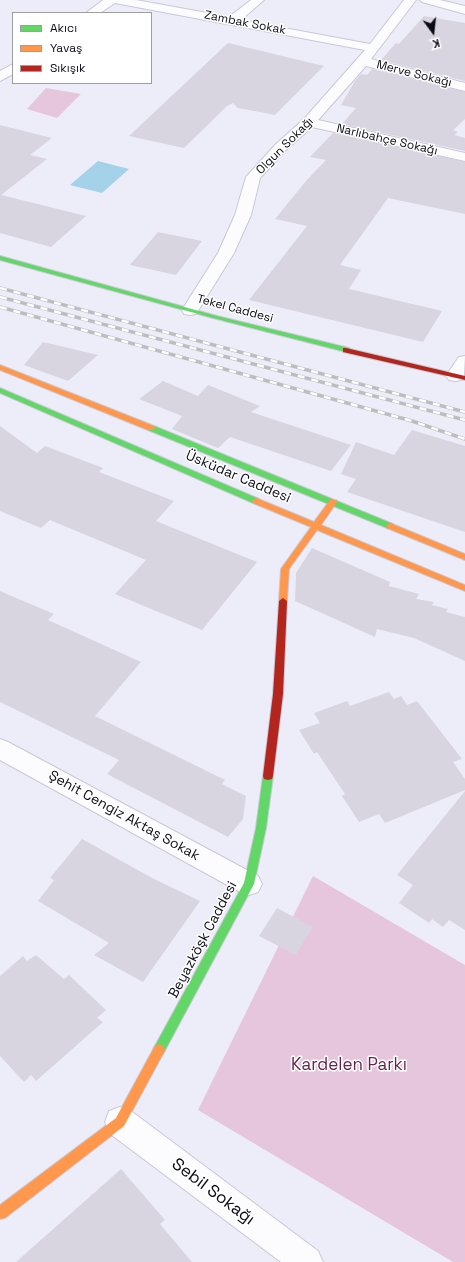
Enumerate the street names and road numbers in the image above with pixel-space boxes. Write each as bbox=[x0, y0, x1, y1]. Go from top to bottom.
street label: Zambak Sokak bbox=[203, 8, 287, 38]
street label: Merve Sokağı bbox=[375, 58, 453, 90]
street label: Olgun Sokağı bbox=[253, 114, 317, 178]
street label: Narlıbahçe Sokağı bbox=[335, 121, 439, 159]
street label: Tekel Caddesi bbox=[195, 292, 275, 326]
street label: Üsküdar Caddesi bbox=[183, 447, 293, 507]
street label: Şehit Cengiz Aktaş Sokak bbox=[46, 767, 202, 865]
street label: Beyazköşk Caddesi bbox=[165, 879, 241, 1001]
street label: Sebil Sokağı bbox=[167, 1154, 259, 1230]

